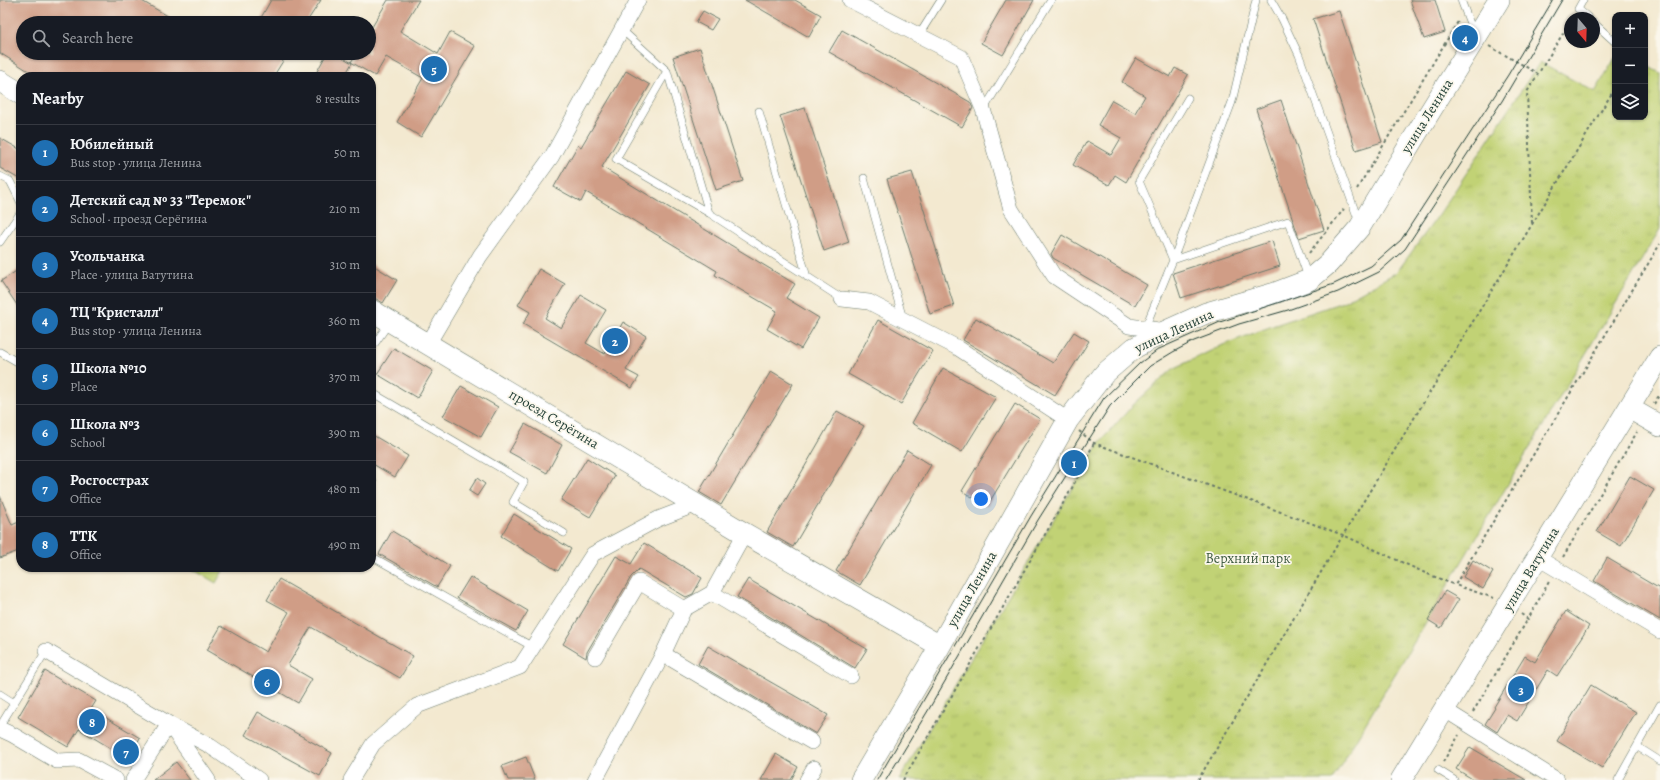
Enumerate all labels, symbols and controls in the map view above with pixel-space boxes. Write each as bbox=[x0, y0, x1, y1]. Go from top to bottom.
north arrow bbox=[1564, 12, 1600, 48]
map controls bbox=[1612, 12, 1648, 120]
button: + bbox=[1612, 12, 1648, 48]
search box bbox=[16, 16, 376, 60]
pin: 4 bbox=[1452, 23, 1478, 53]
icon: search bbox=[30, 27, 52, 49]
text: Search here bbox=[62, 28, 133, 48]
button: − bbox=[1612, 48, 1648, 84]
pin: 5 bbox=[421, 54, 447, 84]
street label: улица Ленина bbox=[1396, 75, 1458, 158]
button: layers bbox=[1612, 84, 1648, 120]
text: Nearby bbox=[32, 87, 83, 110]
text: 8 results bbox=[316, 90, 360, 107]
text: Юбилейный bbox=[70, 134, 154, 154]
text: 1 bbox=[43, 144, 47, 161]
text: 50 m bbox=[334, 144, 360, 161]
text: Bus stop · улица Ленина bbox=[70, 154, 202, 171]
text: Детский сад № 33 "Теремок" bbox=[70, 190, 251, 210]
text: 2 bbox=[42, 200, 48, 217]
text: 210 m bbox=[329, 200, 360, 217]
text: School · проезд Серёгина bbox=[70, 210, 207, 227]
text: Усольчанка bbox=[70, 246, 145, 266]
text: 3 bbox=[42, 256, 48, 273]
text: 310 m bbox=[330, 256, 360, 273]
text: Place · улица Ватутина bbox=[70, 266, 193, 283]
text: ТЦ "Кристалл" bbox=[70, 302, 163, 322]
street label: улица Ленина bbox=[1131, 304, 1217, 358]
text: 4 bbox=[42, 312, 48, 329]
text: 360 m bbox=[328, 312, 360, 329]
text: Bus stop · улица Ленина bbox=[70, 322, 202, 339]
pin: 2 bbox=[602, 326, 628, 356]
text: Школа №10 bbox=[70, 358, 146, 378]
text: 5 bbox=[42, 368, 48, 385]
text: 370 m bbox=[329, 368, 360, 385]
text: Place bbox=[70, 378, 98, 395]
street label: проезд Серёгина bbox=[506, 385, 603, 454]
text: Школа №3 bbox=[70, 414, 140, 434]
text: 6 bbox=[42, 424, 48, 441]
text: 390 m bbox=[328, 424, 360, 441]
text: School bbox=[70, 434, 105, 451]
pin: 1 bbox=[1061, 448, 1087, 478]
text: Росгосстрах bbox=[70, 470, 149, 490]
text: 7 bbox=[42, 480, 48, 497]
text: 480 m bbox=[327, 480, 360, 497]
your location bbox=[971, 489, 991, 509]
text: Office bbox=[70, 490, 102, 507]
street label: улица Ватутина bbox=[1498, 523, 1564, 615]
text: TTK bbox=[70, 526, 97, 546]
text: 8 bbox=[42, 536, 48, 553]
text: 490 m bbox=[328, 536, 360, 553]
text: Office bbox=[70, 546, 102, 563]
street label: улица Ленина bbox=[942, 547, 1002, 631]
park label: Верхний парк bbox=[1206, 549, 1290, 568]
pin: 6 bbox=[254, 667, 280, 697]
pin: 3 bbox=[1508, 674, 1534, 704]
pin: 8 bbox=[79, 707, 105, 737]
pin: 7 bbox=[113, 737, 139, 767]

